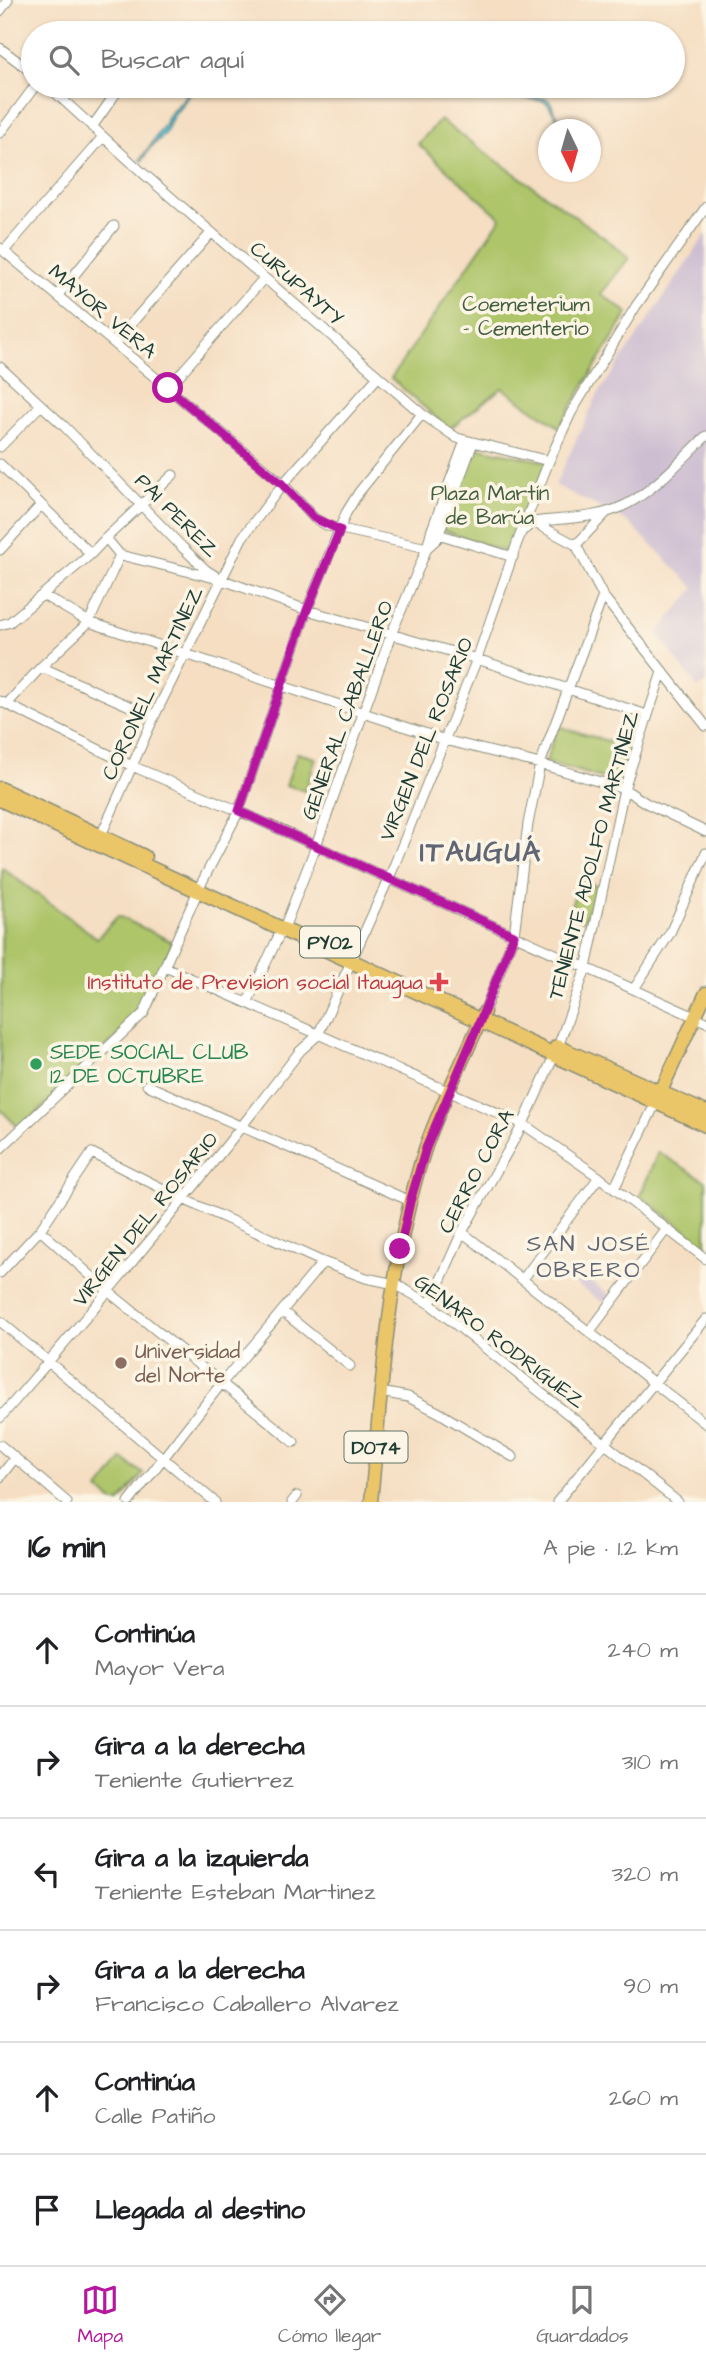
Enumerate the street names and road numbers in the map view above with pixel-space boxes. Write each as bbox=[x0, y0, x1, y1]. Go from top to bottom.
street label: CURUPAYTY bbox=[243, 234, 350, 332]
street label: MAYOR VERA bbox=[42, 257, 164, 366]
street label: PAI PEREZ bbox=[128, 467, 225, 564]
street label: CORONEL MARTINEZ bbox=[95, 582, 210, 785]
street label: GENERAL CABALLERO bbox=[294, 597, 401, 824]
street label: VIRGEN DEL ROSARIO bbox=[372, 633, 481, 845]
street label: TENIENTE ADOLFO MARTINEZ bbox=[541, 707, 646, 1003]
road number: PY02 bbox=[300, 926, 360, 958]
street label: CERRO CORA bbox=[431, 1103, 522, 1239]
street label: VIRGEN DEL ROSARIO bbox=[66, 1126, 225, 1313]
street label: GENARO RODRIGUEZ bbox=[408, 1268, 591, 1415]
road number: D074 bbox=[344, 1432, 408, 1462]

